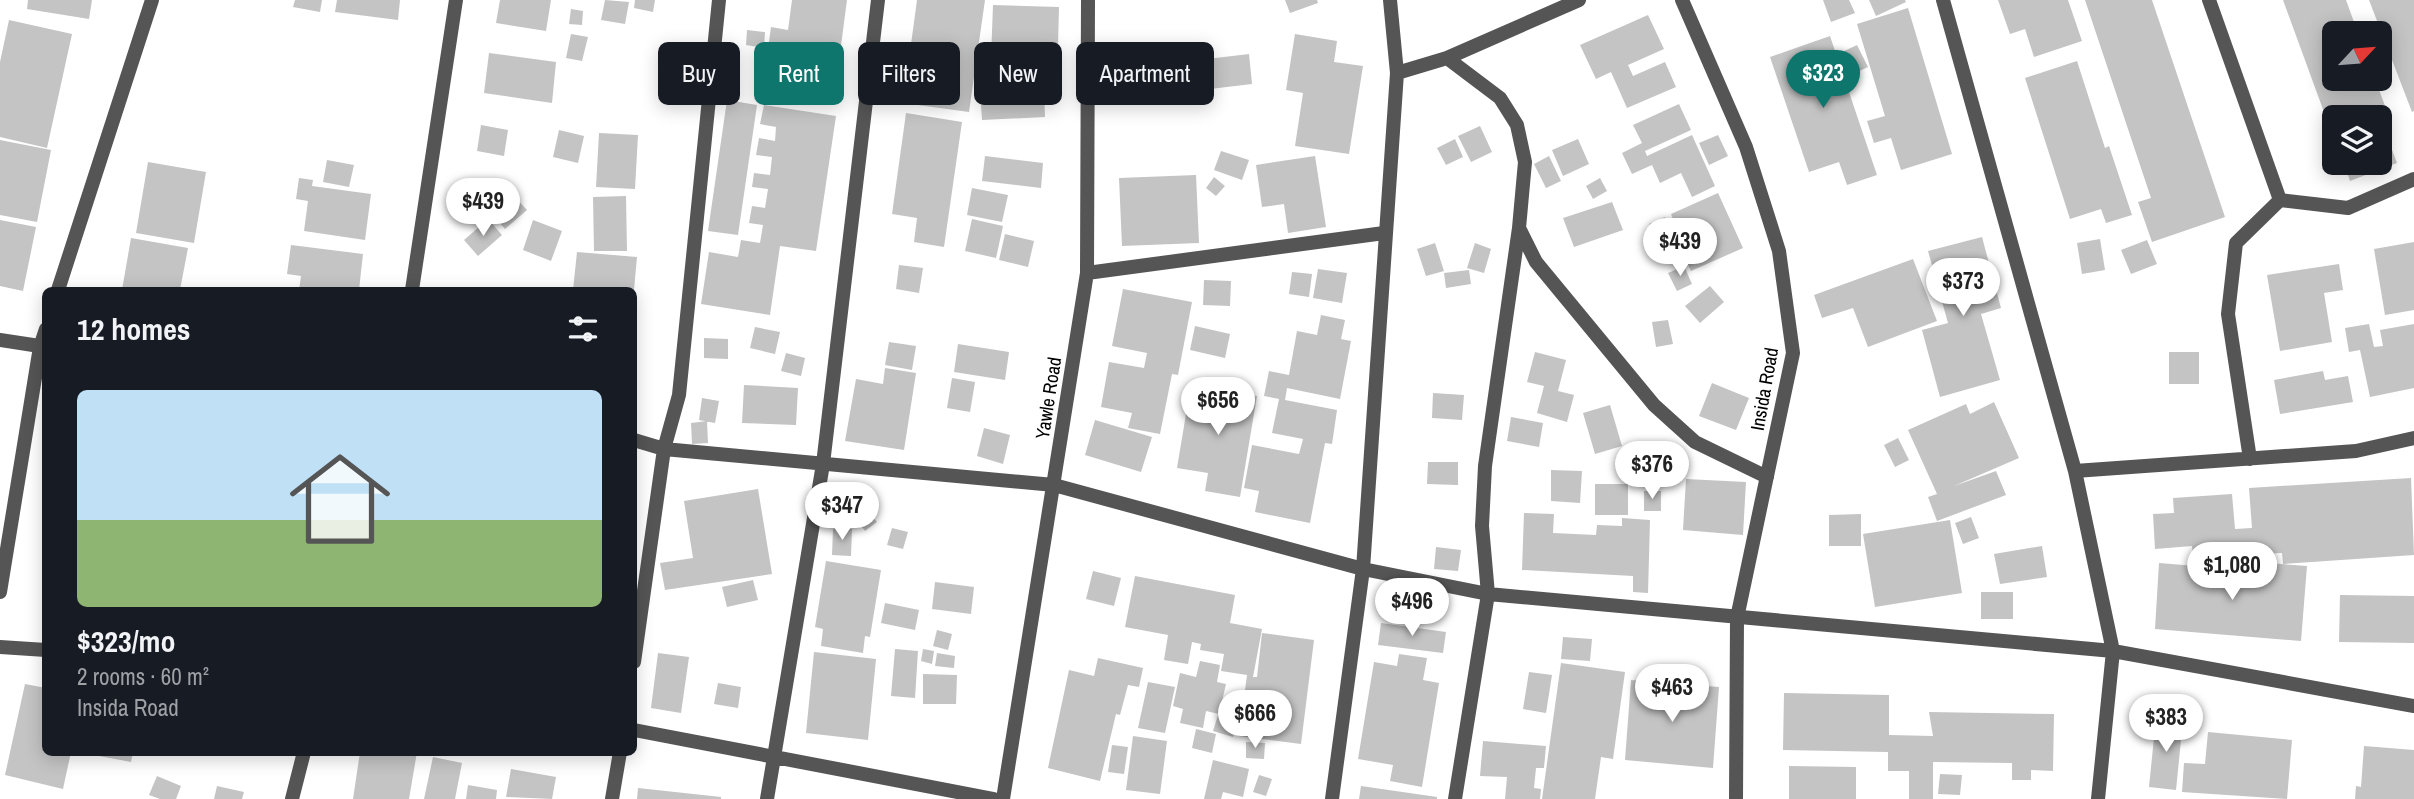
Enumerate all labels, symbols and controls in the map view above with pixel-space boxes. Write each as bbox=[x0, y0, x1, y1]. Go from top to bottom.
north arrow bbox=[2322, 21, 2392, 91]
map controls bbox=[2322, 21, 2392, 175]
chip: Buy bbox=[658, 42, 740, 105]
chip: Rent bbox=[754, 42, 844, 105]
chip: Filters bbox=[858, 42, 960, 105]
chip: New bbox=[974, 42, 1062, 105]
chip: Apartment bbox=[1076, 42, 1214, 105]
pin: $323 bbox=[1782, 50, 1864, 110]
text: $323 bbox=[1802, 57, 1844, 88]
button: layers bbox=[2322, 105, 2392, 175]
pin: $439 bbox=[442, 178, 524, 238]
text: $439 bbox=[462, 185, 504, 216]
pin: $439 bbox=[1639, 218, 1721, 278]
text: $439 bbox=[1659, 225, 1701, 256]
pin: $373 bbox=[1922, 258, 2004, 318]
text: $373 bbox=[1942, 265, 1984, 296]
text: 12 homes bbox=[77, 309, 191, 349]
icon: filters bbox=[564, 310, 602, 348]
street label: Insida Road bbox=[1744, 345, 1784, 433]
street label: Yawle Road bbox=[1029, 355, 1067, 441]
pin: $656 bbox=[1177, 378, 1259, 437]
text: $656 bbox=[1197, 384, 1239, 415]
icon: home bbox=[277, 436, 403, 562]
pin: $376 bbox=[1611, 442, 1693, 501]
text: $376 bbox=[1631, 448, 1673, 479]
pin: $347 bbox=[801, 482, 883, 542]
text: $347 bbox=[821, 489, 863, 520]
pin: $1,080 bbox=[2175, 542, 2289, 602]
text: $1,080 bbox=[2203, 549, 2261, 580]
pin: $496 bbox=[1371, 578, 1453, 638]
text: $496 bbox=[1391, 585, 1433, 616]
text: $323/mo bbox=[77, 621, 175, 661]
text: 2 rooms · 60 m² bbox=[77, 661, 209, 692]
pin: $463 bbox=[1631, 664, 1713, 724]
text: $463 bbox=[1651, 671, 1693, 702]
pin: $666 bbox=[1214, 690, 1296, 750]
text: Insida Road bbox=[77, 692, 179, 723]
pin: $383 bbox=[2125, 694, 2207, 754]
text: $666 bbox=[1234, 697, 1276, 728]
text: $383 bbox=[2145, 701, 2187, 732]

